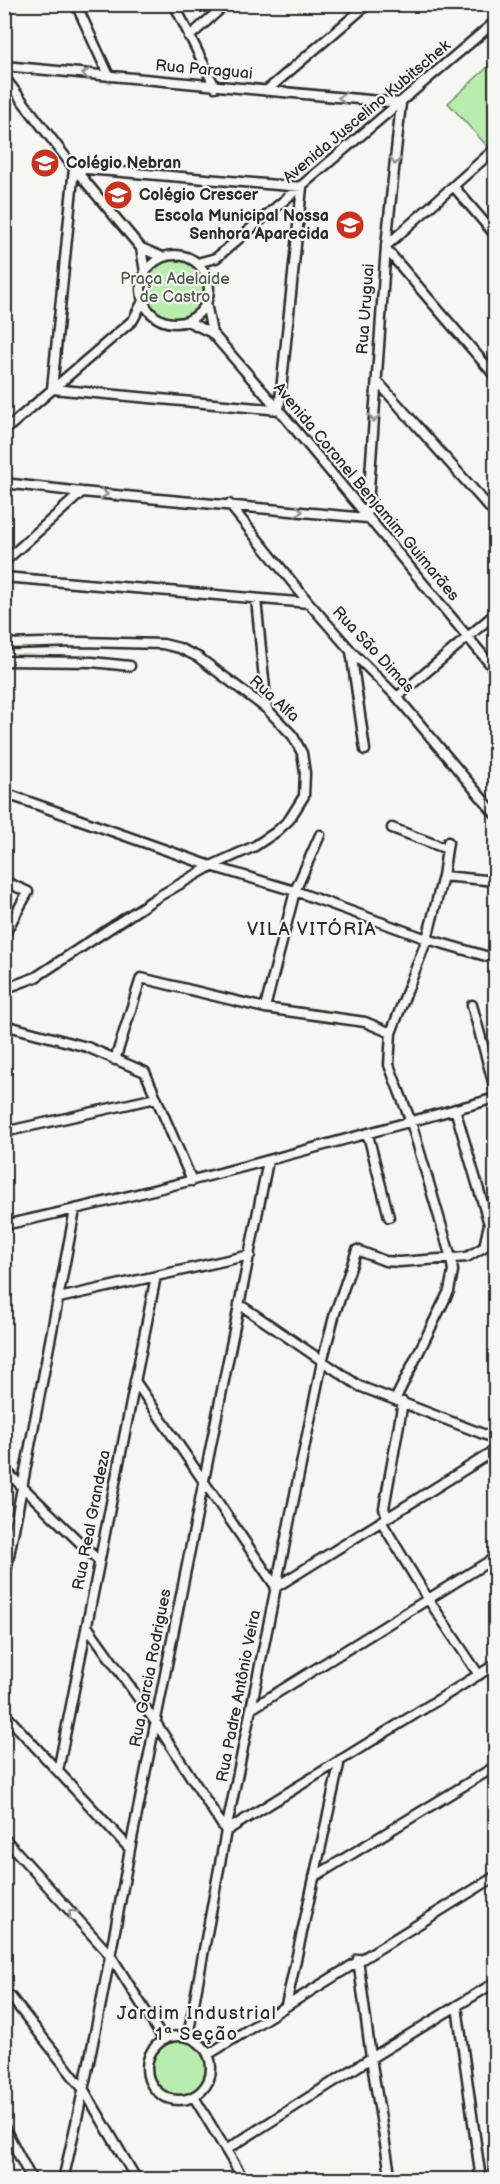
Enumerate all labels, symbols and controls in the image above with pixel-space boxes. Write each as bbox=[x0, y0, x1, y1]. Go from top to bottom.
street label: Avenida Juscelino Kubitschek bbox=[279, 36, 455, 188]
street label: Rua Paraguai bbox=[155, 56, 253, 84]
one-way arrow bbox=[81, 68, 90, 81]
one-way arrow bbox=[338, 92, 347, 105]
school or university icon: Colégio Nebran bbox=[29, 147, 61, 179]
place label: Colégio Nebran bbox=[66, 154, 181, 173]
one-way arrow bbox=[389, 157, 402, 166]
school or university icon: Colégio Crescer bbox=[102, 179, 134, 211]
place label: Colégio Crescer bbox=[139, 186, 259, 205]
place label: Escola Municipal Nossa Senhora Aparecida bbox=[154, 207, 329, 244]
school or university icon: Escola Municipal Nossa Senhora Aparecida bbox=[334, 209, 366, 241]
street label: Rua Uruguai bbox=[353, 263, 379, 355]
park label: Praça Adelaide de Castro bbox=[120, 270, 230, 307]
street label: Avenida Coronel Benjamim Guimarães bbox=[269, 379, 463, 605]
one-way arrow bbox=[368, 414, 381, 423]
one-way arrow bbox=[100, 487, 109, 500]
one-way arrow bbox=[294, 504, 303, 517]
street label: Rua São Dimas bbox=[328, 603, 418, 697]
street label: Rua Alfa bbox=[245, 672, 303, 726]
district label: VILA VITÓRIA bbox=[247, 917, 377, 940]
street label: Rua Real Grandeza bbox=[69, 1448, 115, 1592]
street label: Rua Garcia Rodrigues bbox=[126, 1587, 176, 1749]
street label: Rua Padre Antônio Veira bbox=[213, 1608, 265, 1784]
one-way arrow bbox=[68, 1909, 79, 1919]
district label: Jardim Industrial 1ª Seção bbox=[117, 2003, 277, 2045]

